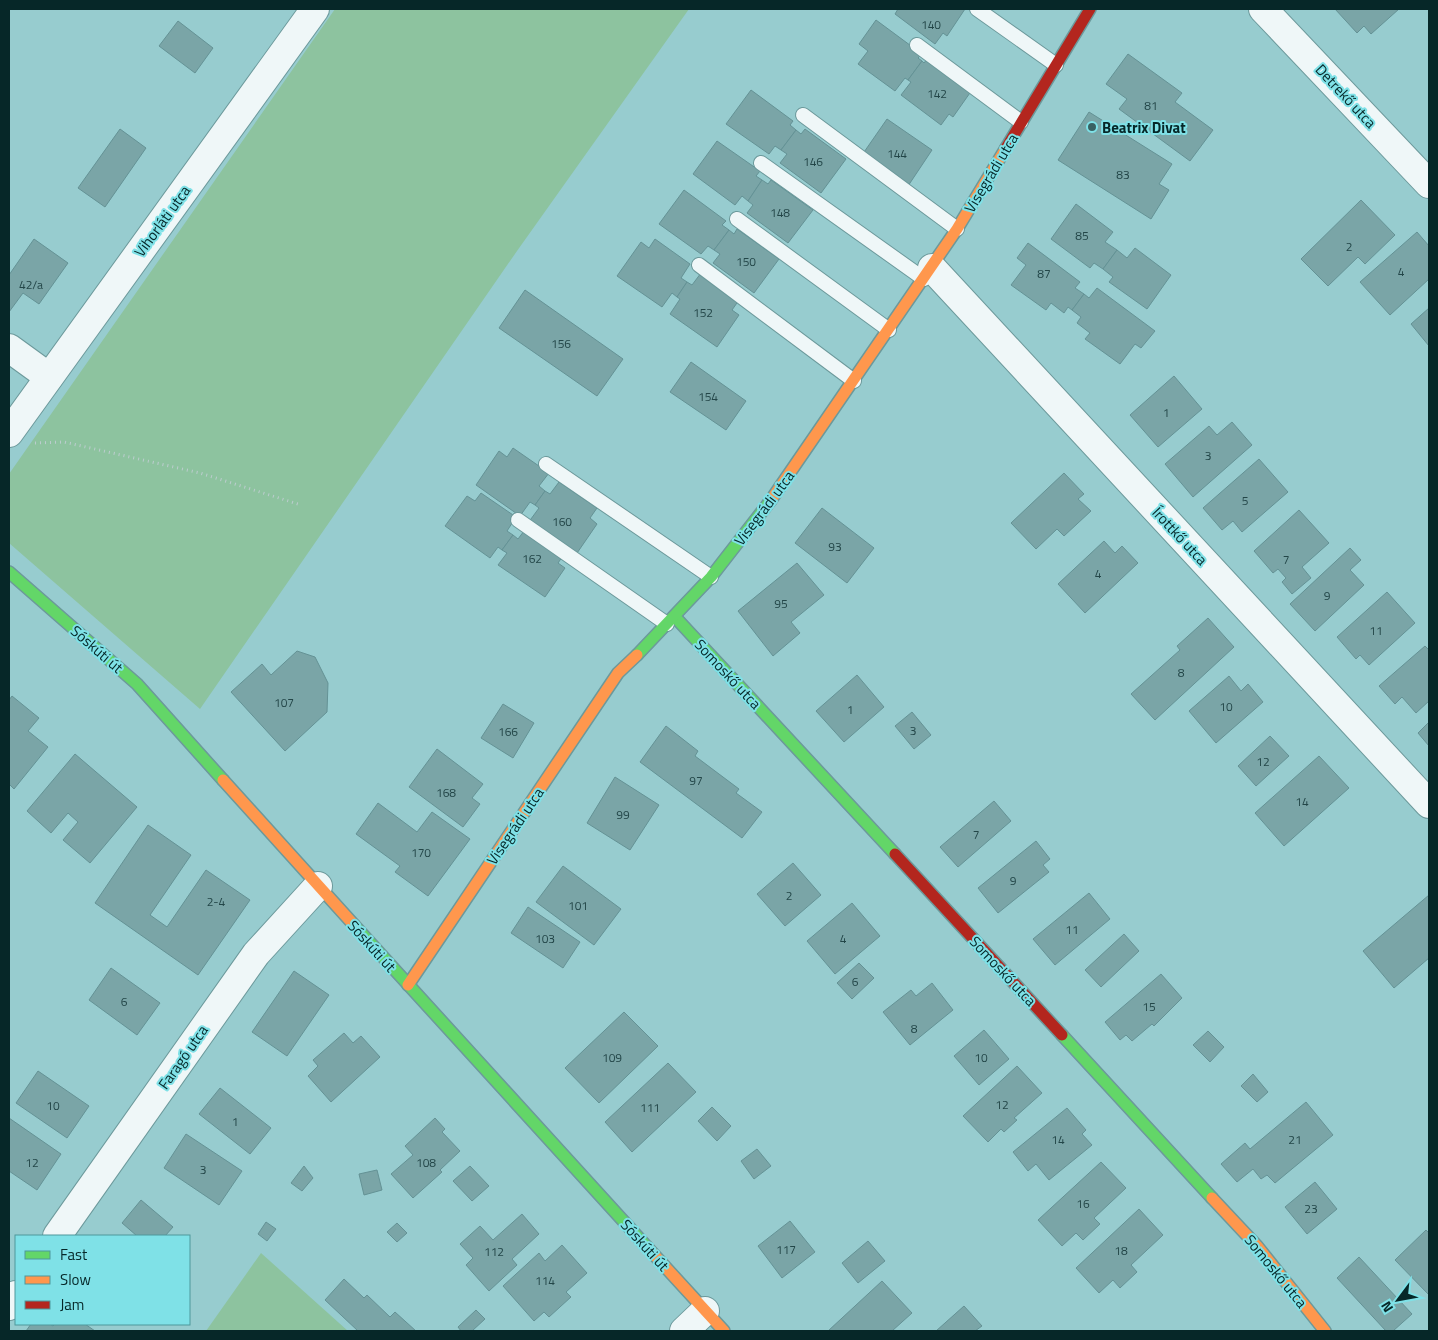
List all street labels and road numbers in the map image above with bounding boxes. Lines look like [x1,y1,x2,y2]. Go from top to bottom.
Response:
street label: Detrekő utca [1310,59,1382,134]
street label: Visegrádi utca [958,129,1024,217]
street label: Vihorláti utca [128,180,196,261]
street label: Visegrádi utca [728,465,800,550]
street label: Írottkő utca [1147,502,1213,571]
street label: Sóskúti út [66,620,129,679]
street label: Somoskő utca [689,634,767,715]
street label: Visegrádi utca [481,782,550,869]
street label: Sóskúti út [342,915,402,978]
street label: Somoskő utca [964,931,1042,1012]
street label: Faragó utca [152,1020,214,1094]
street label: Sóskúti út [615,1214,675,1277]
street label: Somoskő utca [1239,1229,1313,1313]

